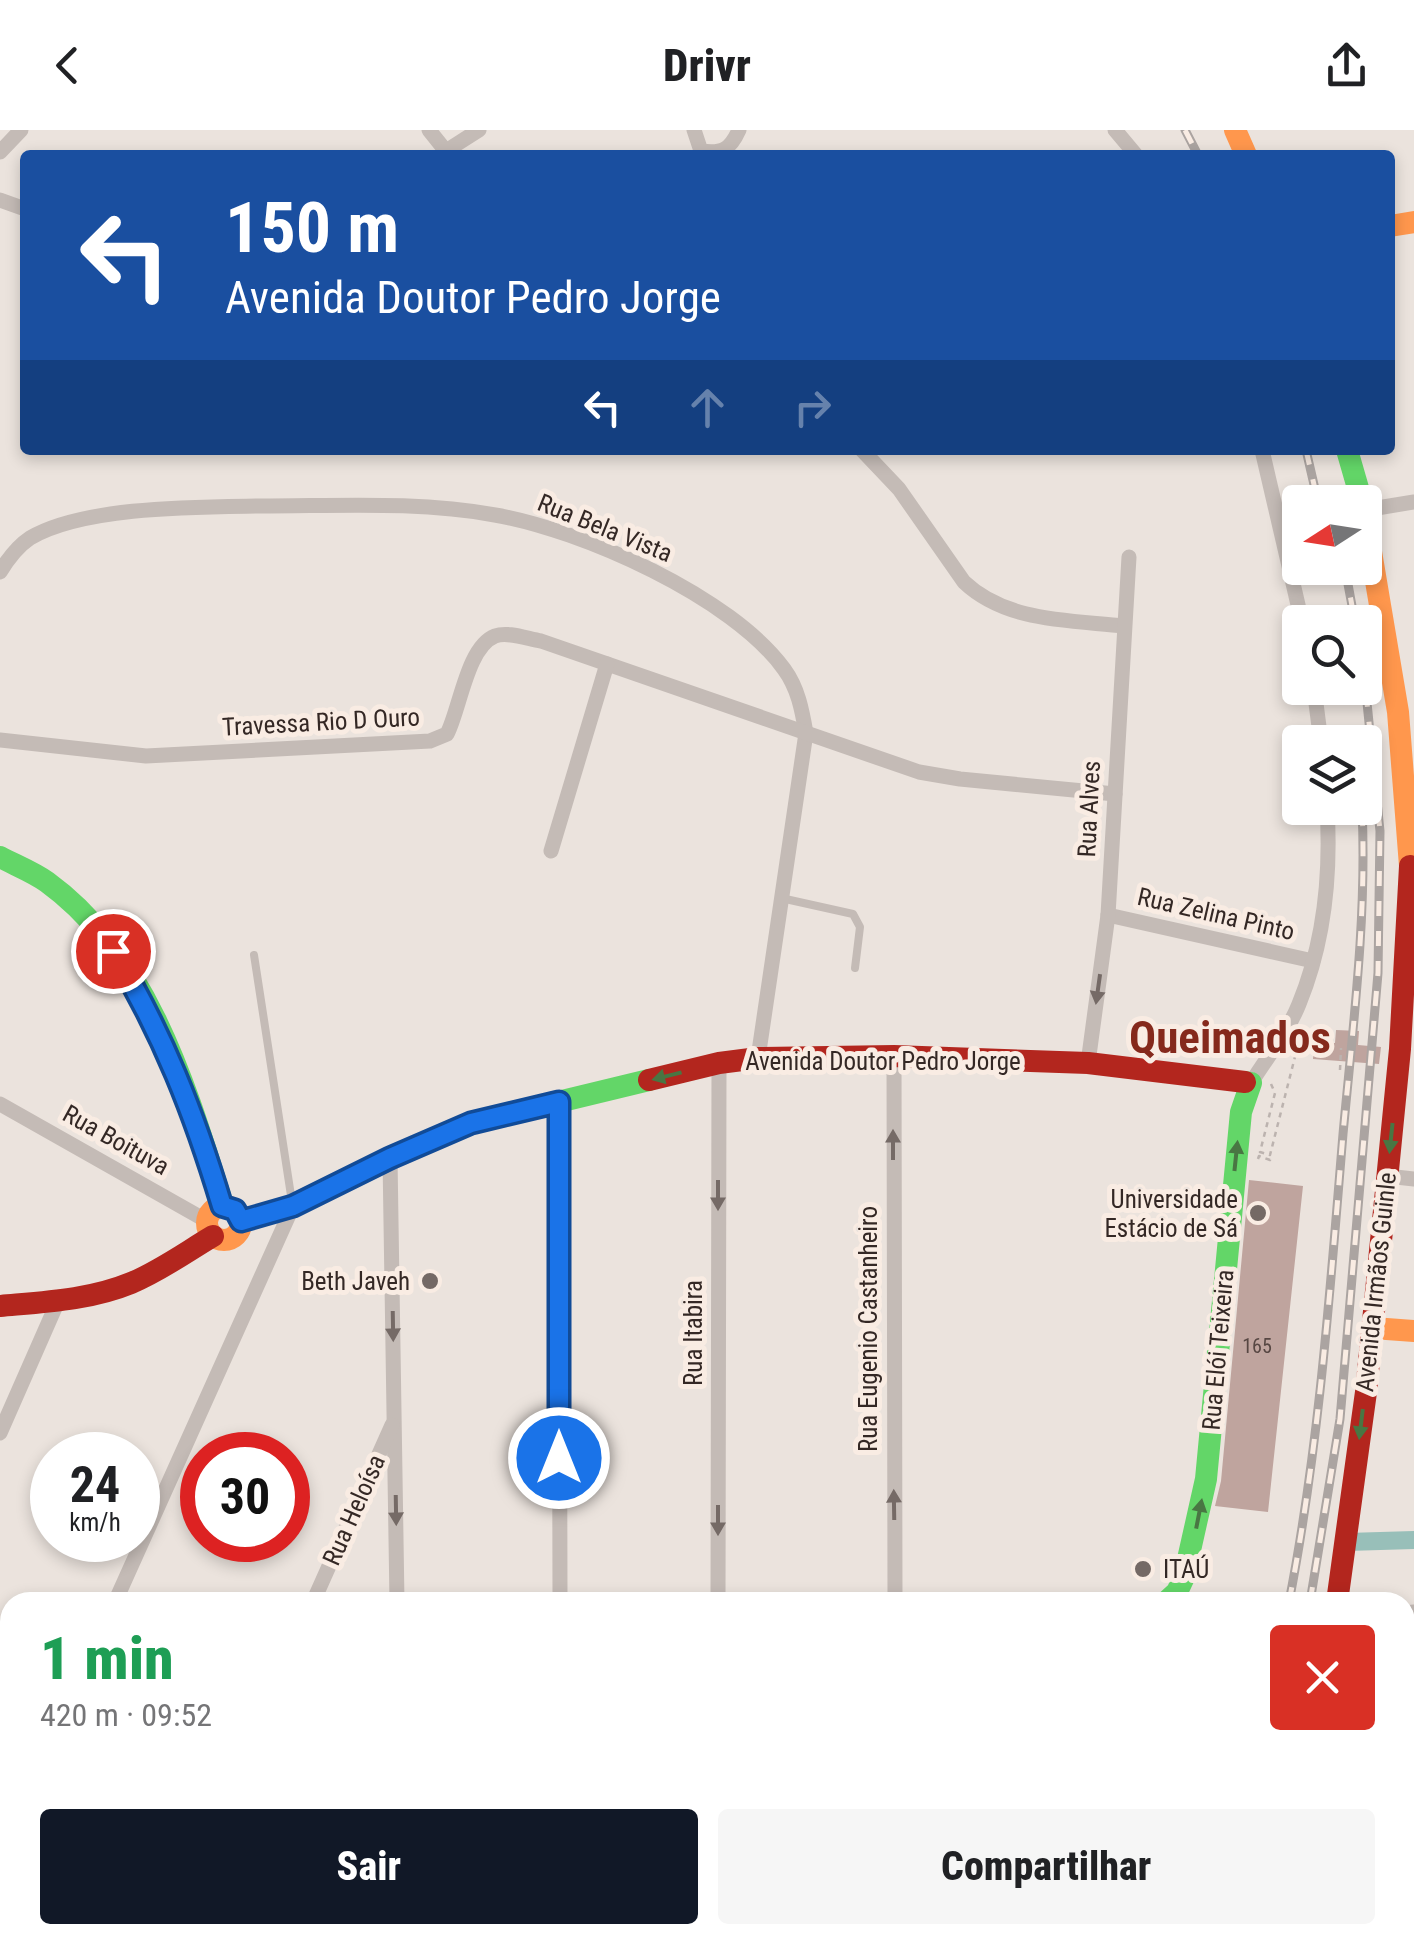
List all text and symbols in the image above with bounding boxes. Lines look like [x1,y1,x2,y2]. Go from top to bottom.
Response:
icon: back [40,38,95,93]
icon: share [1319,38,1374,93]
text: Drivr [663,39,751,92]
text: 150 m [225,187,399,269]
icon: left [60,190,190,320]
text: Avenida Doutor Pedro Jorge [225,271,721,324]
icon: left [575,380,630,435]
icon: ahead [680,380,735,435]
icon: right [785,380,840,435]
north arrow [1282,485,1382,585]
map controls [1282,485,1382,825]
street label: Rua Bela Vista [534,488,676,568]
button: search [1282,605,1382,705]
street label: Travessa Rio D Ouro [221,702,421,742]
button: layers [1282,725,1382,825]
street label: Rua Alves [1072,760,1106,858]
street label: Rua Zelina Pinto [1135,882,1297,946]
pin [71,909,156,994]
icon: arrive [86,924,141,979]
one-way arrow [1090,974,1106,1006]
district label: Queimados [1129,1011,1331,1064]
street label: Avenida Doutor Pedro Jorge [745,1047,1021,1076]
one-way arrow [651,1069,682,1084]
street label: Rua Boituva [58,1099,174,1181]
one-way arrow [1383,1123,1399,1154]
one-way arrow [885,1129,901,1161]
one-way arrow [1228,1139,1244,1171]
street label: Avenida Irmãos Guinle [1350,1171,1402,1393]
one-way arrow [710,1180,726,1212]
place label: Universidade Estácio de Sá [1104,1185,1238,1243]
marker: Universidade Estácio de Sá [1247,1202,1269,1224]
street label: Rua Eugenio Castanheiro [854,1206,883,1452]
place label: Beth Javeh [301,1267,410,1296]
street label: Rua Elói Teixeira [1197,1268,1239,1432]
marker: Beth Javeh [419,1270,441,1292]
street label: Rua Itabira [679,1280,708,1386]
one-way arrow [386,1310,402,1342]
house number: 165 [1242,1334,1272,1358]
position arrow [507,1406,611,1510]
one-way arrow [1353,1409,1369,1441]
speed limit sign: 30 [180,1432,310,1562]
street label: Rua Heloísa [317,1450,391,1570]
text: 24 [70,1456,120,1514]
one-way arrow [886,1489,902,1521]
one-way arrow [388,1494,404,1526]
one-way arrow [1192,1498,1208,1529]
one-way arrow [710,1505,726,1537]
text: km/h [69,1508,121,1537]
place label: ITAÚ [1163,1554,1209,1584]
marker: ITAÚ [1132,1558,1154,1580]
text: 1 min [40,1623,174,1694]
button: close [1270,1625,1375,1730]
text: 420 m · 09:52 [40,1696,212,1734]
button: Sair [40,1809,698,1924]
button: Compartilhar [718,1809,1375,1924]

